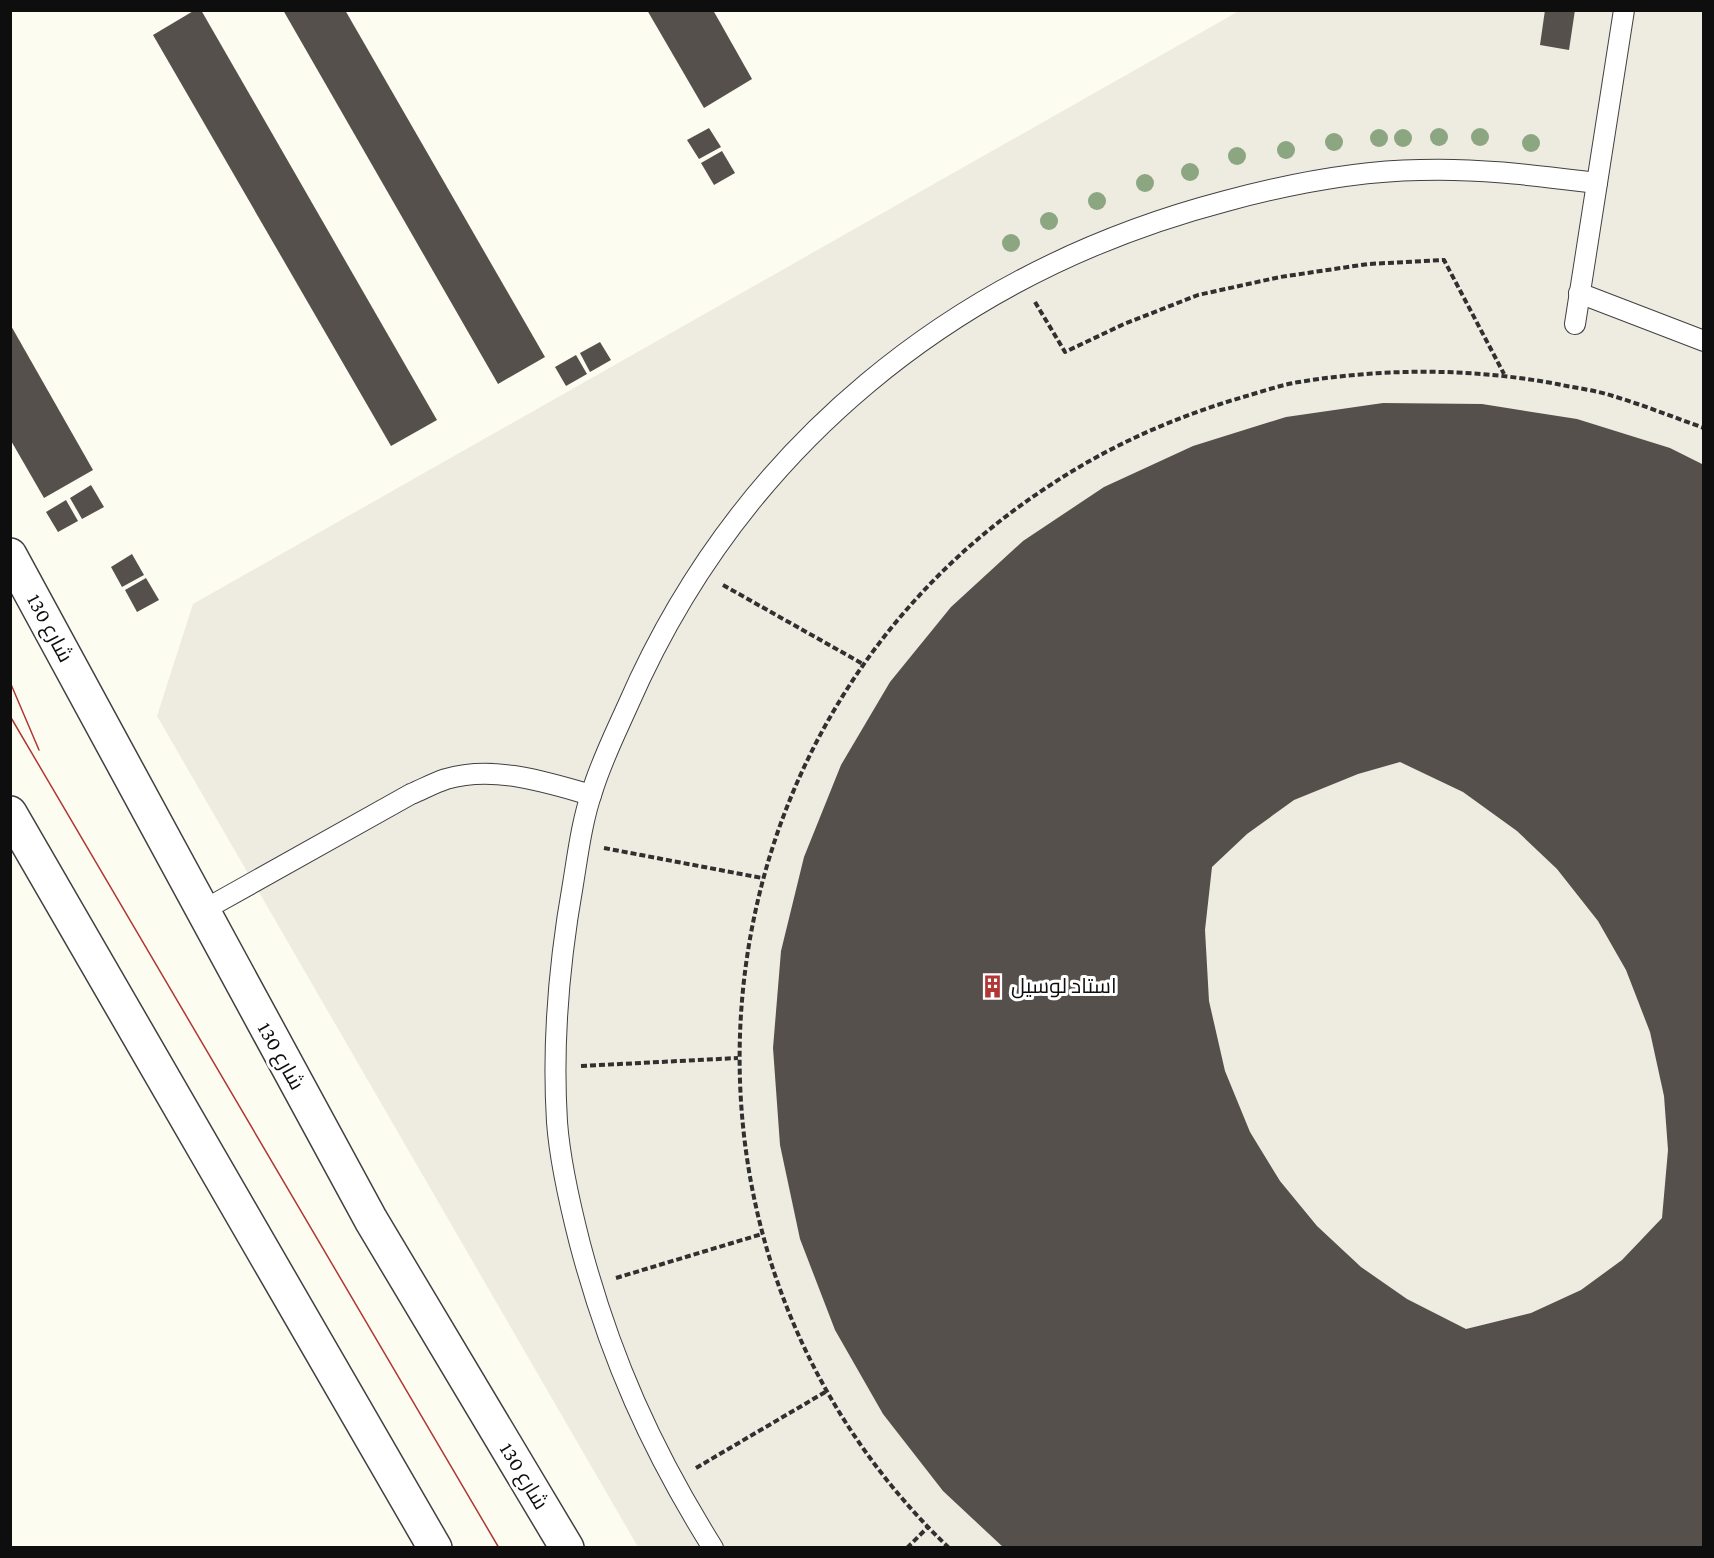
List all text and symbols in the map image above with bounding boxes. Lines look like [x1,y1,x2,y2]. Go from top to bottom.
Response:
street label: شارع 130 [20,590,78,667]
building icon: استاد لوسيل [980,973,1006,999]
place label: استاد لوسيل [1011,974,1117,999]
street label: شارع 130 [251,1018,309,1095]
street label: شارع 130 [493,1438,553,1515]

